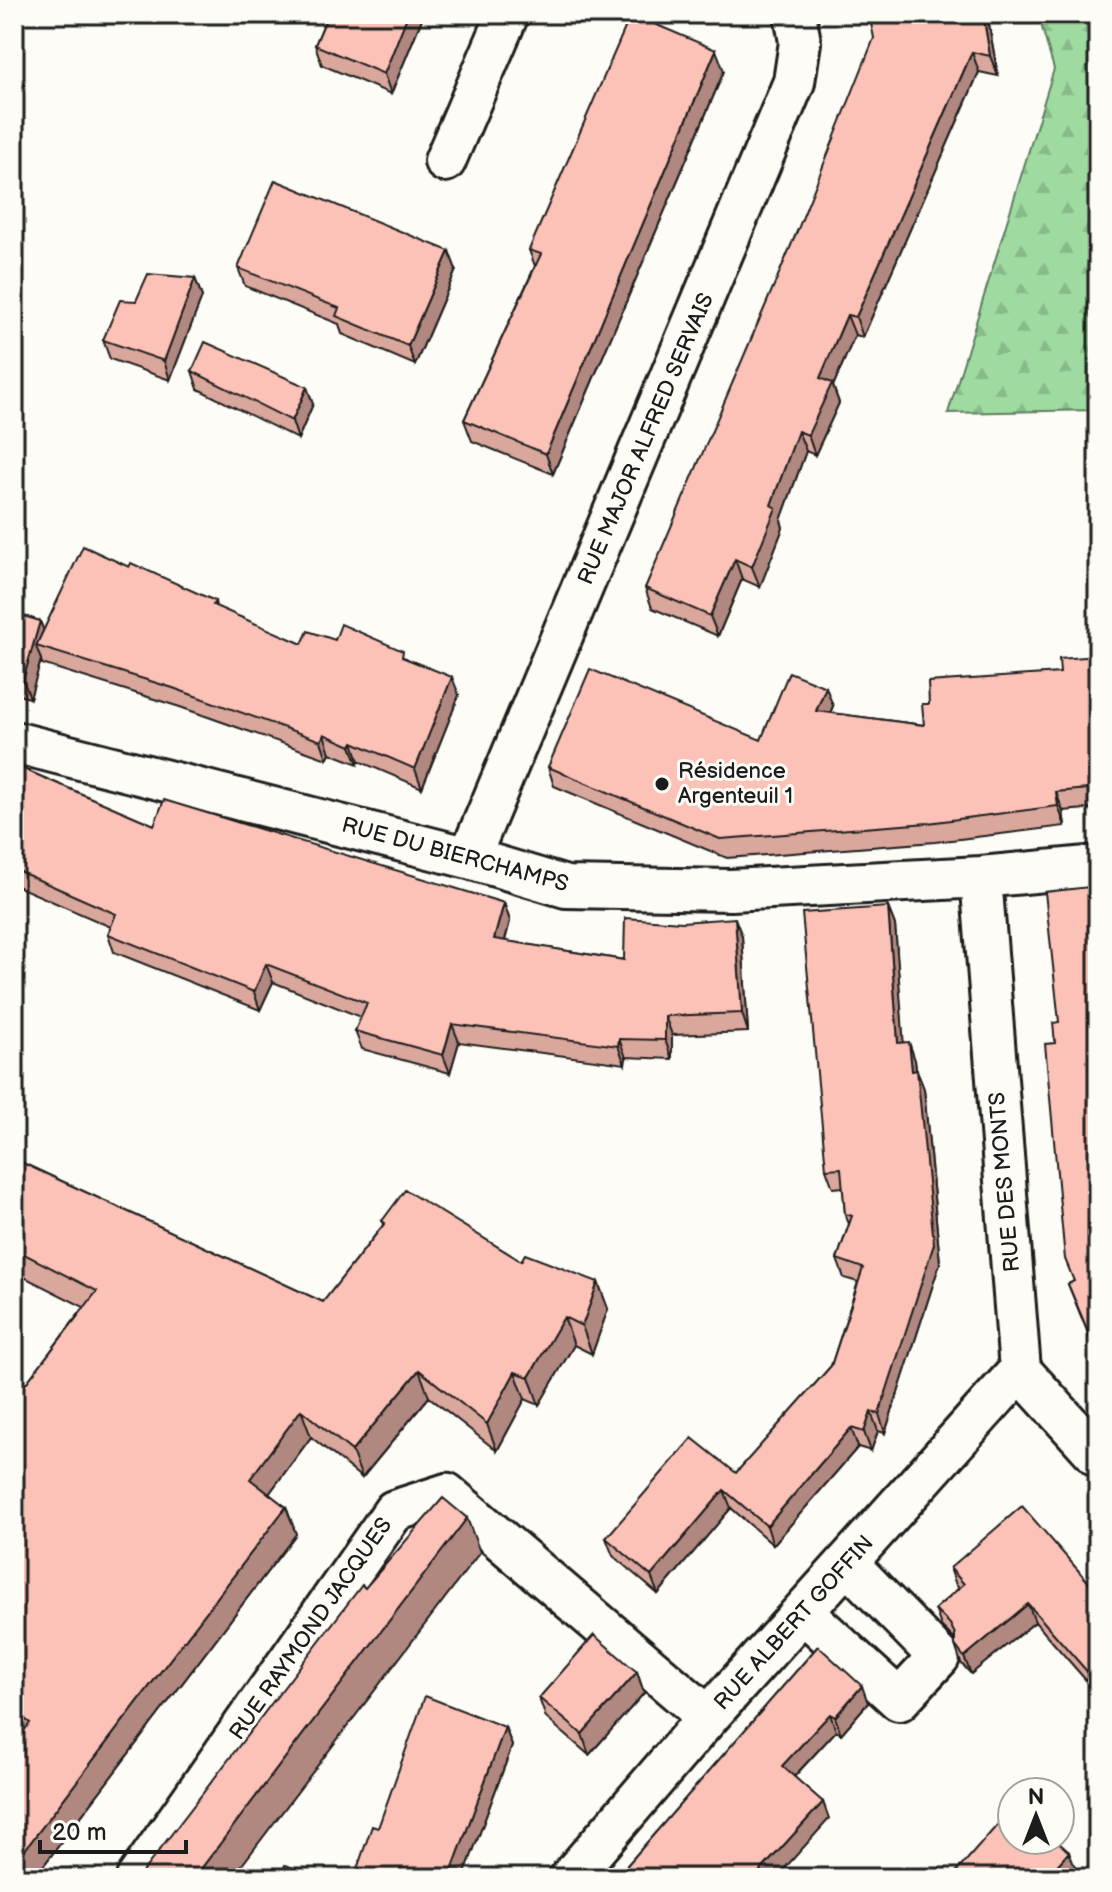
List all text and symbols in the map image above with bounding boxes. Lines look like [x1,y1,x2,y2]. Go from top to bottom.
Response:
street label: RUE MAJOR ALFRED SERVAIS [572,289,720,589]
place label: Résidence Argenteuil 1 [678,758,793,810]
marker: Résidence Argenteuil 1 [653,775,671,793]
street label: RUE DU BIERCHAMPS [339,812,571,898]
street label: RUE DES MONTS [984,1091,1026,1273]
street label: RUE RAYMOND JACQUES [224,1513,398,1745]
street label: RUE ALBERT GOFFIN [709,1530,879,1716]
north arrow [996,1776,1076,1856]
text: N [1028,1784,1044,1811]
scale bar [40,1804,186,1854]
text: 20 m [52,1818,107,1847]

